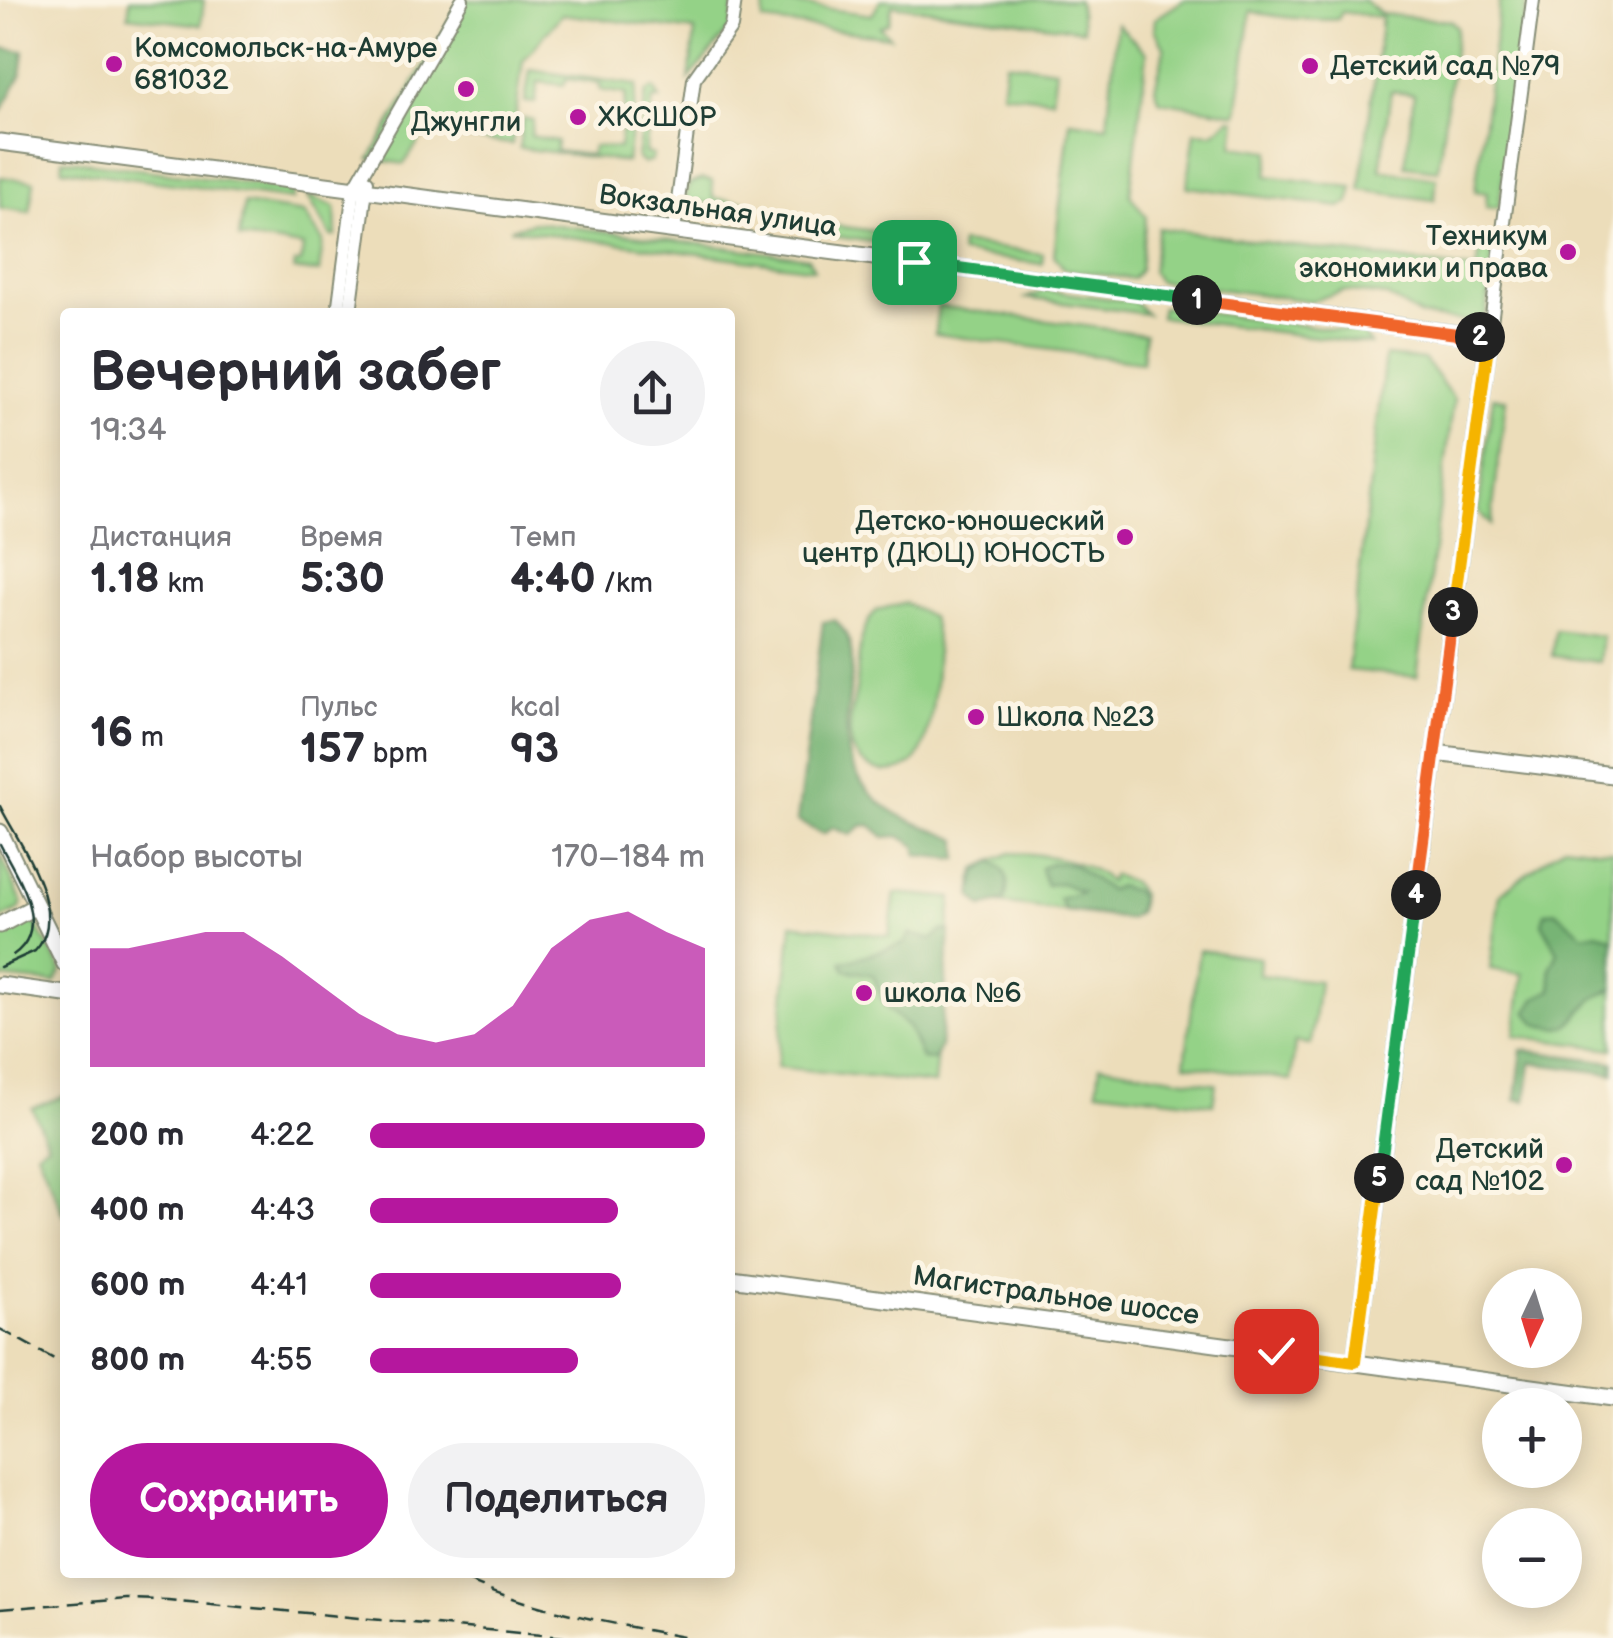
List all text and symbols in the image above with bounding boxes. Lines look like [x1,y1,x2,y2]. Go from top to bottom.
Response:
place label: Комсомольск-на-Амуре 681032 [134,32,437,97]
place label: Детский сад №79 [1330,50,1561,83]
marker: Комсомольск-на-Амуре 681032 [103,53,125,75]
marker: Детский сад №79 [1299,55,1321,77]
marker: Джунгли [455,78,477,100]
place label: ХКСШОР [598,101,717,134]
place label: Джунгли [411,106,521,139]
marker: ХКСШОР [567,106,589,128]
street label: Вокзальная улица [597,178,840,244]
pin [872,220,957,305]
place label: Техникум экономики и права [1299,220,1548,285]
icon: arrive [887,235,942,290]
marker: Техникум экономики и права [1557,241,1579,263]
pin: 1 [1172,275,1222,325]
text: 1 [1191,283,1203,316]
pin: 2 [1455,312,1505,362]
text: 2 [1472,320,1488,353]
text: Вечерний забег [90,340,501,407]
button: share [600,341,705,446]
text: 19:34 [90,411,167,450]
place label: Детско-юношеский центр (ДЮЦ) ЮНОСТЬ [802,505,1105,570]
text: Дистанция [90,521,232,554]
text: Время [300,521,383,554]
text: Темп [510,521,577,554]
marker: Детско-юношеский центр (ДЮЦ) ЮНОСТЬ [1114,526,1136,548]
text: 1.18 [90,554,160,605]
text: 5:30 [300,554,385,605]
text: 4:40 [510,554,596,605]
text: km [160,567,204,600]
text: /km [596,567,653,600]
pin: 3 [1428,587,1478,637]
text: 3 [1445,595,1461,628]
text: Пульс [300,691,377,724]
text: kcal [510,691,560,724]
place label: Школа №23 [996,701,1155,734]
marker: Школа №23 [965,706,987,728]
text: 16 [90,708,133,759]
text: m [133,721,164,754]
text: 157 [300,724,365,775]
text: 93 [510,724,559,775]
text: bpm [365,737,428,770]
text: Набор высоты [90,838,303,877]
text: 170–184 m [551,838,705,877]
pin: 4 [1391,870,1441,920]
text: 4 [1408,878,1424,911]
place label: школа №6 [884,977,1022,1010]
marker: школа №6 [853,982,875,1004]
text: 200 m [90,1116,184,1155]
text: 4:22 [250,1116,314,1155]
place label: Детский сад №102 [1415,1133,1544,1198]
pin: 5 [1354,1153,1404,1203]
marker: Детский сад №102 [1553,1154,1575,1176]
text: 5 [1371,1161,1387,1194]
text: 400 m [90,1191,185,1230]
text: 4:43 [250,1191,315,1230]
street label: Магистральное шоссе [911,1260,1201,1332]
text: 600 m [90,1266,185,1305]
text: 4:41 [250,1266,308,1305]
north arrow [1482,1268,1582,1368]
map controls [1482,1268,1582,1608]
pin [1234,1309,1319,1394]
icon: check [1249,1324,1304,1379]
text: 800 m [90,1341,185,1380]
text: 4:55 [250,1341,313,1380]
button: + [1482,1388,1582,1488]
button: Сохранить [90,1443,388,1558]
button: Поделиться [408,1443,705,1558]
button: − [1482,1508,1582,1608]

